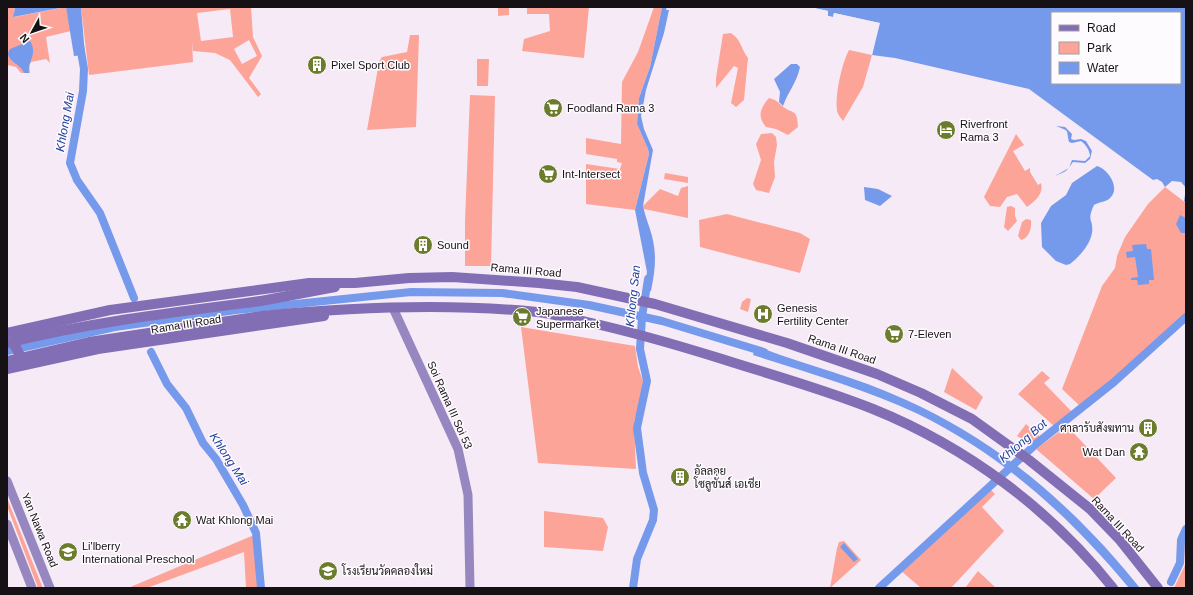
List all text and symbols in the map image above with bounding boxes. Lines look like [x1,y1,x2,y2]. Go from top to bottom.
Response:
north arrow [12,12,52,52]
legend [1051,12,1181,84]
text: Road [1087,21,1116,35]
text: N [17,31,31,45]
text: Park [1087,41,1113,55]
building icon: Pixel Sport Club [306,54,328,76]
place label: Pixel Sport Club [331,59,410,71]
text: Water [1087,61,1119,75]
water label: Khlong Mai [53,91,77,153]
supermarket icon: Foodland Rama 3 [542,97,564,119]
place label: Foodland Rama 3 [567,102,654,114]
place label: Riverfront Rama 3 [960,118,1008,143]
hotel icon: Riverfront Rama 3 [935,119,957,141]
supermarket icon: Int-Intersect [537,163,559,185]
place label: Int-Intersect [562,168,620,180]
building icon: Sound [412,234,434,256]
place label: Sound [437,239,469,251]
street label: Rama III Road [490,261,562,279]
water label: Khlong San [623,264,643,328]
place label: Genesis Fertility Center [777,302,849,327]
hospital icon: Genesis Fertility Center [752,303,774,325]
place label: Japanese Supermarket [536,305,599,330]
supermarket icon: Japanese Supermarket [511,306,533,328]
street label: Rama III Road [150,313,222,335]
supermarket icon: 7-Eleven [883,323,905,345]
place label: 7-Eleven [908,328,951,340]
street label: Rama III Road [807,332,877,366]
street label: Soi Rama III Soi 53 [425,359,475,451]
water label: Khlong Bot [996,416,1050,466]
building icon: ศาลารับสังฆทาน [1137,417,1159,439]
place label: ศาลารับสังฆทาน [1060,421,1134,434]
water label: Khlong Mai [207,430,251,488]
temple icon: Wat Dan [1128,441,1150,463]
place label: Wat Dan [1083,446,1125,458]
place label: อัลลอย โซลูชั่นส์ เอเชีย [693,464,761,492]
building icon: อัลลอย โซลูชั่นส์ เอเชีย [669,466,691,488]
street label: Yan Nawa Road [20,491,60,569]
street label: Rama III Road [1089,494,1147,554]
temple icon: Wat Khlong Mai [171,509,193,531]
place label: Wat Khlong Mai [196,514,273,526]
place label: Li'lberry International Preschool [82,540,195,565]
school or university icon: Li'lberry International Preschool [57,541,79,563]
school or university icon: โรงเรียนวัดคลองใหม่ [317,560,339,582]
place label: โรงเรียนวัดคลองใหม่ [341,563,433,577]

